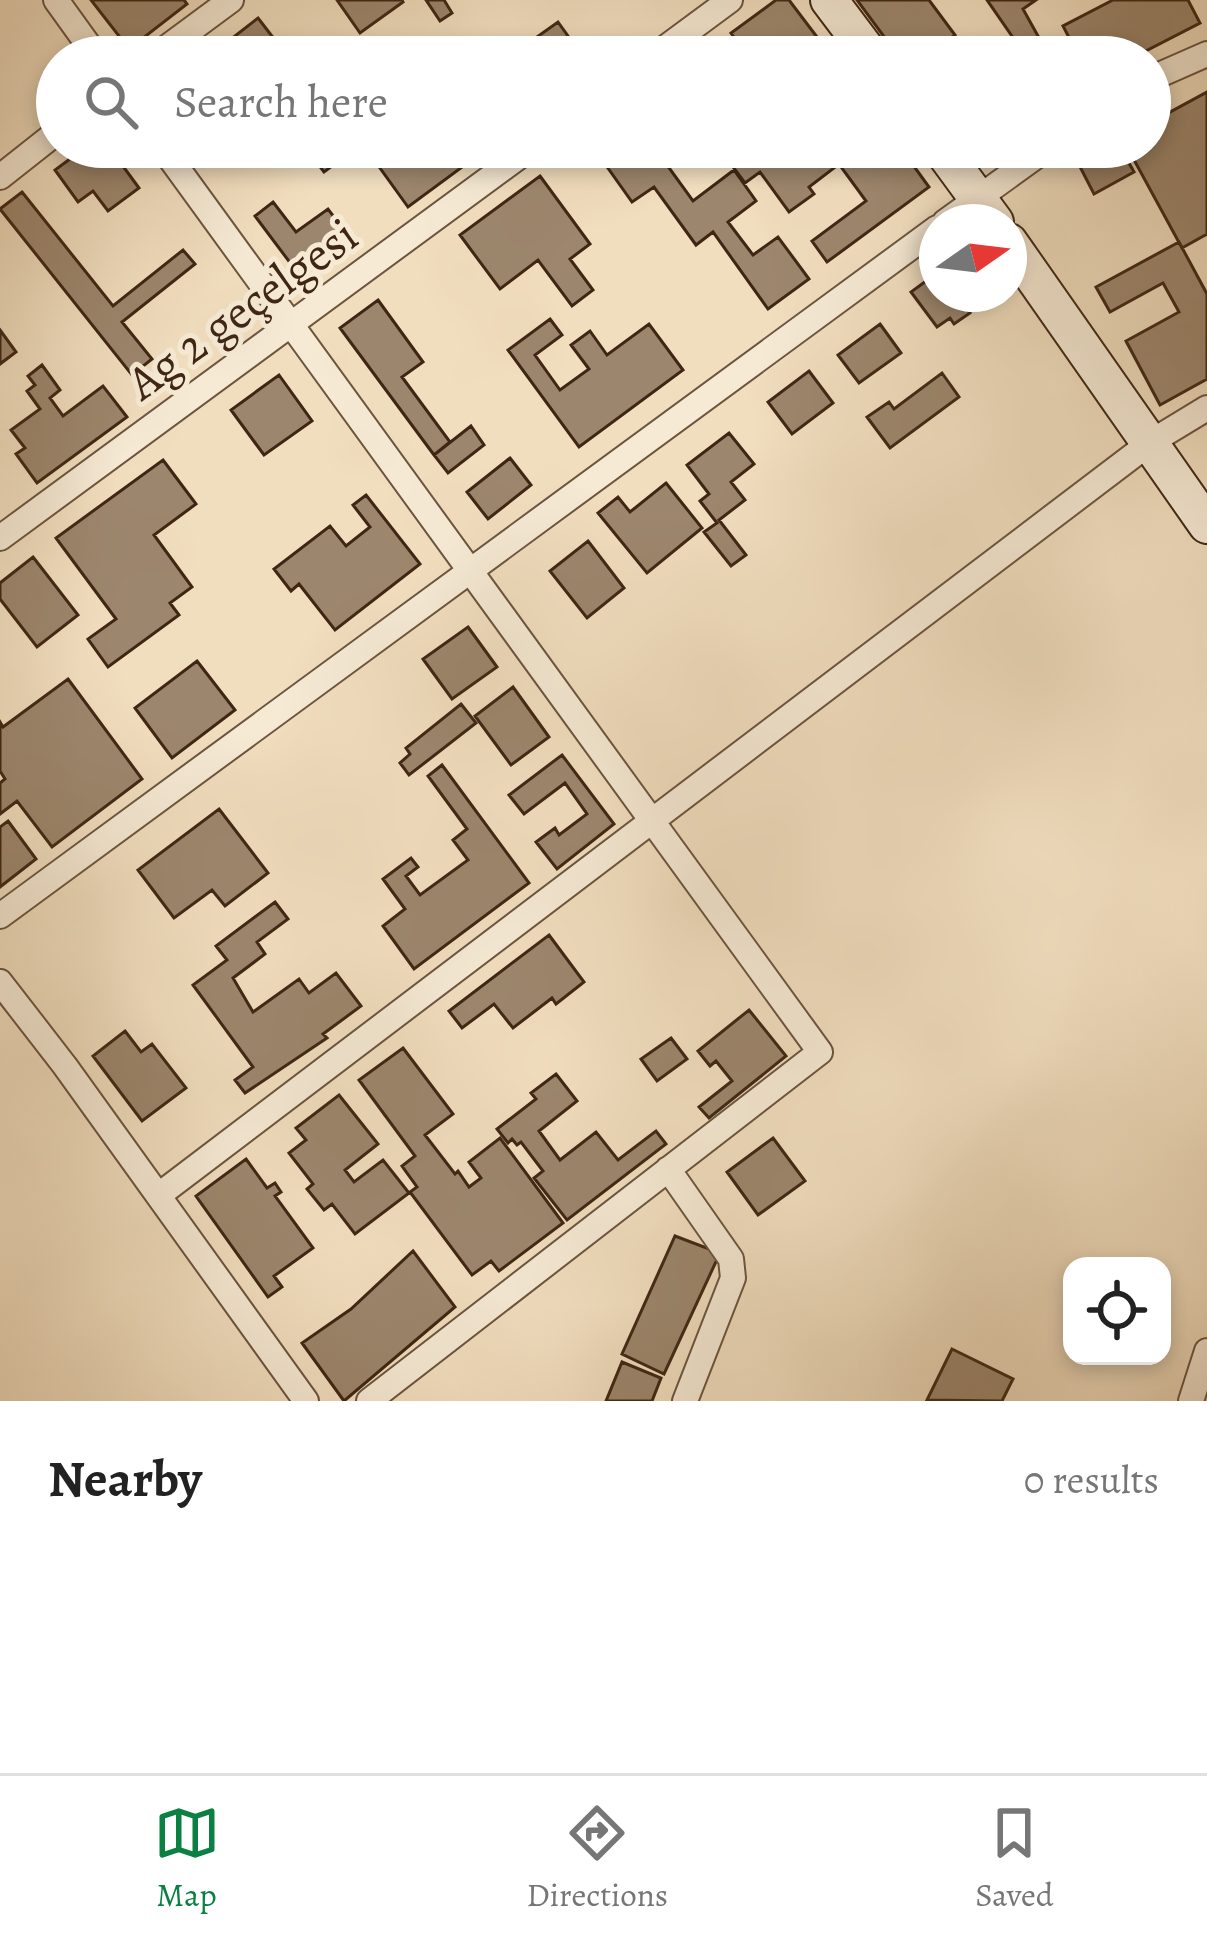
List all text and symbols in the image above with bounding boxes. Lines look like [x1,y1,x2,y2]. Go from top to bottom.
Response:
search box [36,36,1171,168]
icon: search [78,69,144,135]
text: Search here [174,71,388,133]
street label: Ag 2 geçelgesi [112,203,371,416]
north arrow [919,204,1027,312]
map controls [1063,1257,1171,1365]
button: locate [1063,1257,1171,1365]
text: Nearby [48,1444,202,1514]
text: 0 results [1024,1453,1159,1506]
tab: Map [154,1800,220,1917]
tab: Directions [527,1800,668,1917]
tab: Saved [975,1800,1053,1917]

